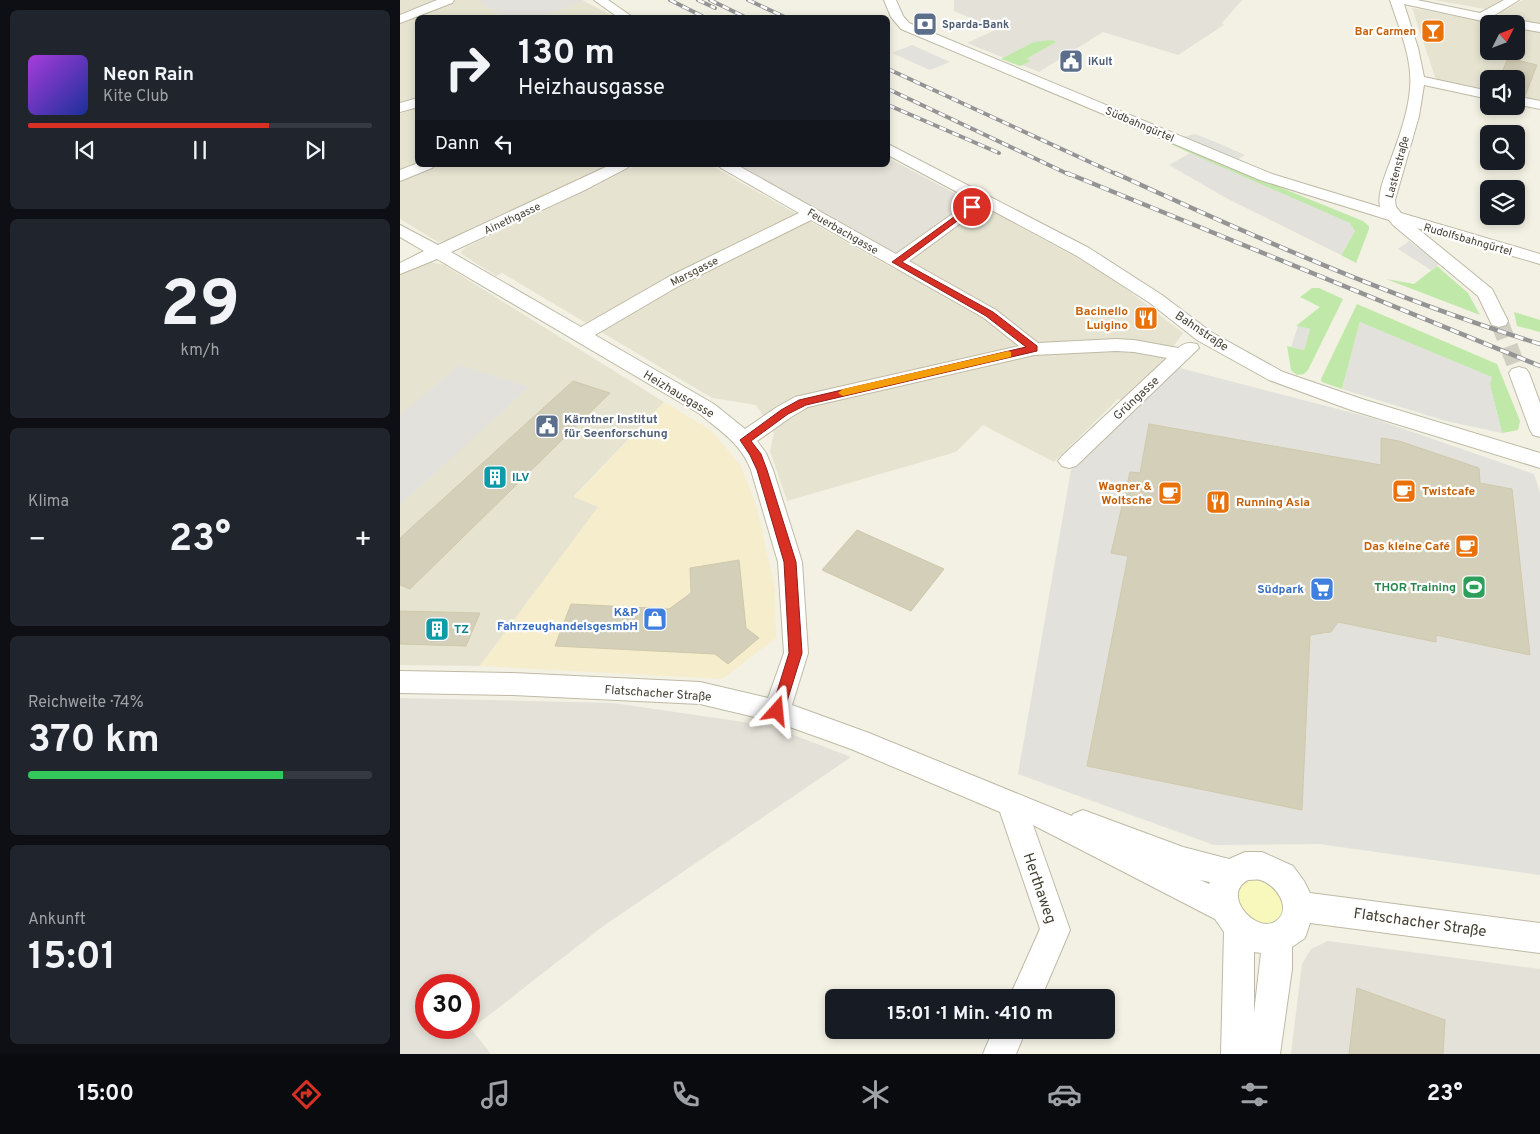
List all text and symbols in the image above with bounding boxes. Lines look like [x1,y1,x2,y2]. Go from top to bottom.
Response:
bank icon: Sparda-Bank [912,11,938,37]
north arrow [1480,15,1525,60]
map controls [1480,15,1525,225]
place label: Sparda-Bank [942,18,1009,32]
bar icon: Bar Carmen [1420,18,1446,44]
place label: Bar Carmen [1355,25,1416,39]
text: 130 m [518,32,615,76]
icon: right [435,35,500,100]
public building icon: iKult [1058,48,1084,74]
place label: iKult [1088,55,1113,69]
text: Neon Rain [103,63,194,87]
button: sound [1480,70,1525,115]
text: Heizhausgasse [518,75,665,102]
text: Kite Club [103,87,168,107]
street label: Südbahngürtel [1103,104,1176,146]
button: search [1480,125,1525,170]
icon: left [490,130,518,158]
text: Dann [435,132,480,156]
street label: Lastenstraße [1383,135,1413,200]
icon: previous [71,136,99,164]
icon: pause [186,136,214,164]
icon: next [301,136,329,164]
button: layers [1480,180,1525,225]
pin [951,186,993,228]
icon: arrive [958,193,986,221]
street label: Ainethgasse [482,200,543,238]
street label: Feuerbachgasse [804,206,881,258]
street label: Rudolfsbahngürtel [1422,221,1514,259]
street label: Marsgasse [668,254,721,290]
text: 29 [160,267,240,349]
place label: Bacinello Luigino [1075,304,1128,334]
restaurant icon: Bacinello Luigino [1133,305,1159,331]
street label: Bahnstraße [1172,308,1231,356]
text: km/h [181,341,219,361]
street label: Heizhausgasse [640,367,717,422]
street label: Grüngasse [1110,373,1163,424]
place label: Kärntner Institut für Seenforschung [564,412,668,442]
public building icon: Kärntner Institut für Seenforschung [534,413,560,439]
building icon: ILV [482,464,508,490]
place label: ILV [512,470,529,486]
cafe icon: Twistcafe [1391,478,1417,504]
place label: Wagner & Woltsche [1098,479,1152,509]
cafe icon: Wagner & Woltsche [1157,480,1183,506]
place label: Twistcafe [1422,484,1476,500]
restaurant icon: Running Asia [1205,489,1231,515]
text: Klima [28,492,69,512]
place label: Running Asia [1236,495,1310,511]
text: 23° [169,516,231,565]
text: − [28,523,46,559]
text: + [354,523,372,559]
cafe icon: Das kleine Café [1454,533,1480,559]
place label: Das kleine Café [1364,539,1450,555]
sports icon: THOR Training [1461,574,1487,600]
supermarket icon: Südpark [1309,576,1335,602]
place label: THOR Training [1374,580,1456,596]
place label: Südpark [1257,582,1304,598]
place label: K&P FahrzeughandelsgesmbH [497,605,638,635]
shop icon: K&P FahrzeughandelsgesmbH [642,606,668,632]
building icon: TZ [424,616,450,642]
place label: TZ [454,622,469,638]
street label: Flatschacher Straße [604,682,712,706]
position arrow [750,684,802,736]
text: Reichweite · 74% [28,693,144,713]
text: 370 km [28,717,160,766]
street label: Herthaweg [1018,850,1060,926]
street label: Flatschacher Straße [1352,905,1487,942]
text: Ankunft [28,910,86,930]
text: 15:01 [28,934,116,983]
speed limit sign: 30 [415,974,480,1039]
text: 15:01 · 1 Min. · 410 m [887,1002,1053,1026]
icon: directions [289,1077,324,1112]
icon: music [478,1077,513,1112]
icon: phone [668,1077,703,1112]
icon: climate [858,1077,893,1112]
icon: car [1047,1077,1082,1112]
icon: filters [1237,1077,1272,1112]
text: 15:00 [77,1081,134,1108]
text: 23° [1427,1081,1463,1108]

